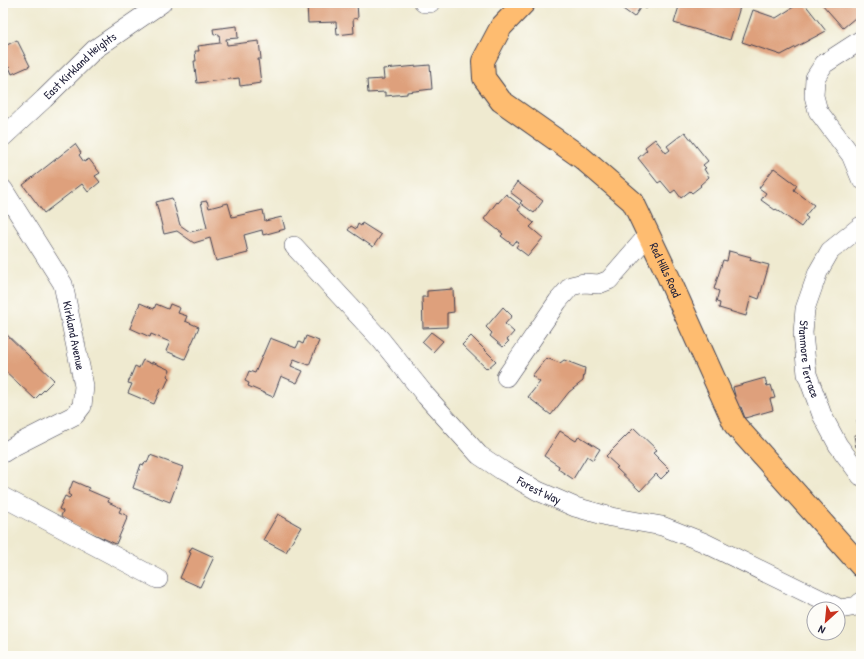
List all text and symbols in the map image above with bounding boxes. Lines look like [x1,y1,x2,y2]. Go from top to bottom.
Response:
street label: East Kirkland Heights [39,28,120,103]
street label: Red Hills Road [646,240,686,300]
street label: Kirkland Avenue [59,300,90,372]
street label: Stanmore Terrace [795,320,824,400]
street label: Forest Way [513,471,564,508]
north arrow [806,601,846,641]
text: N [816,622,827,637]

